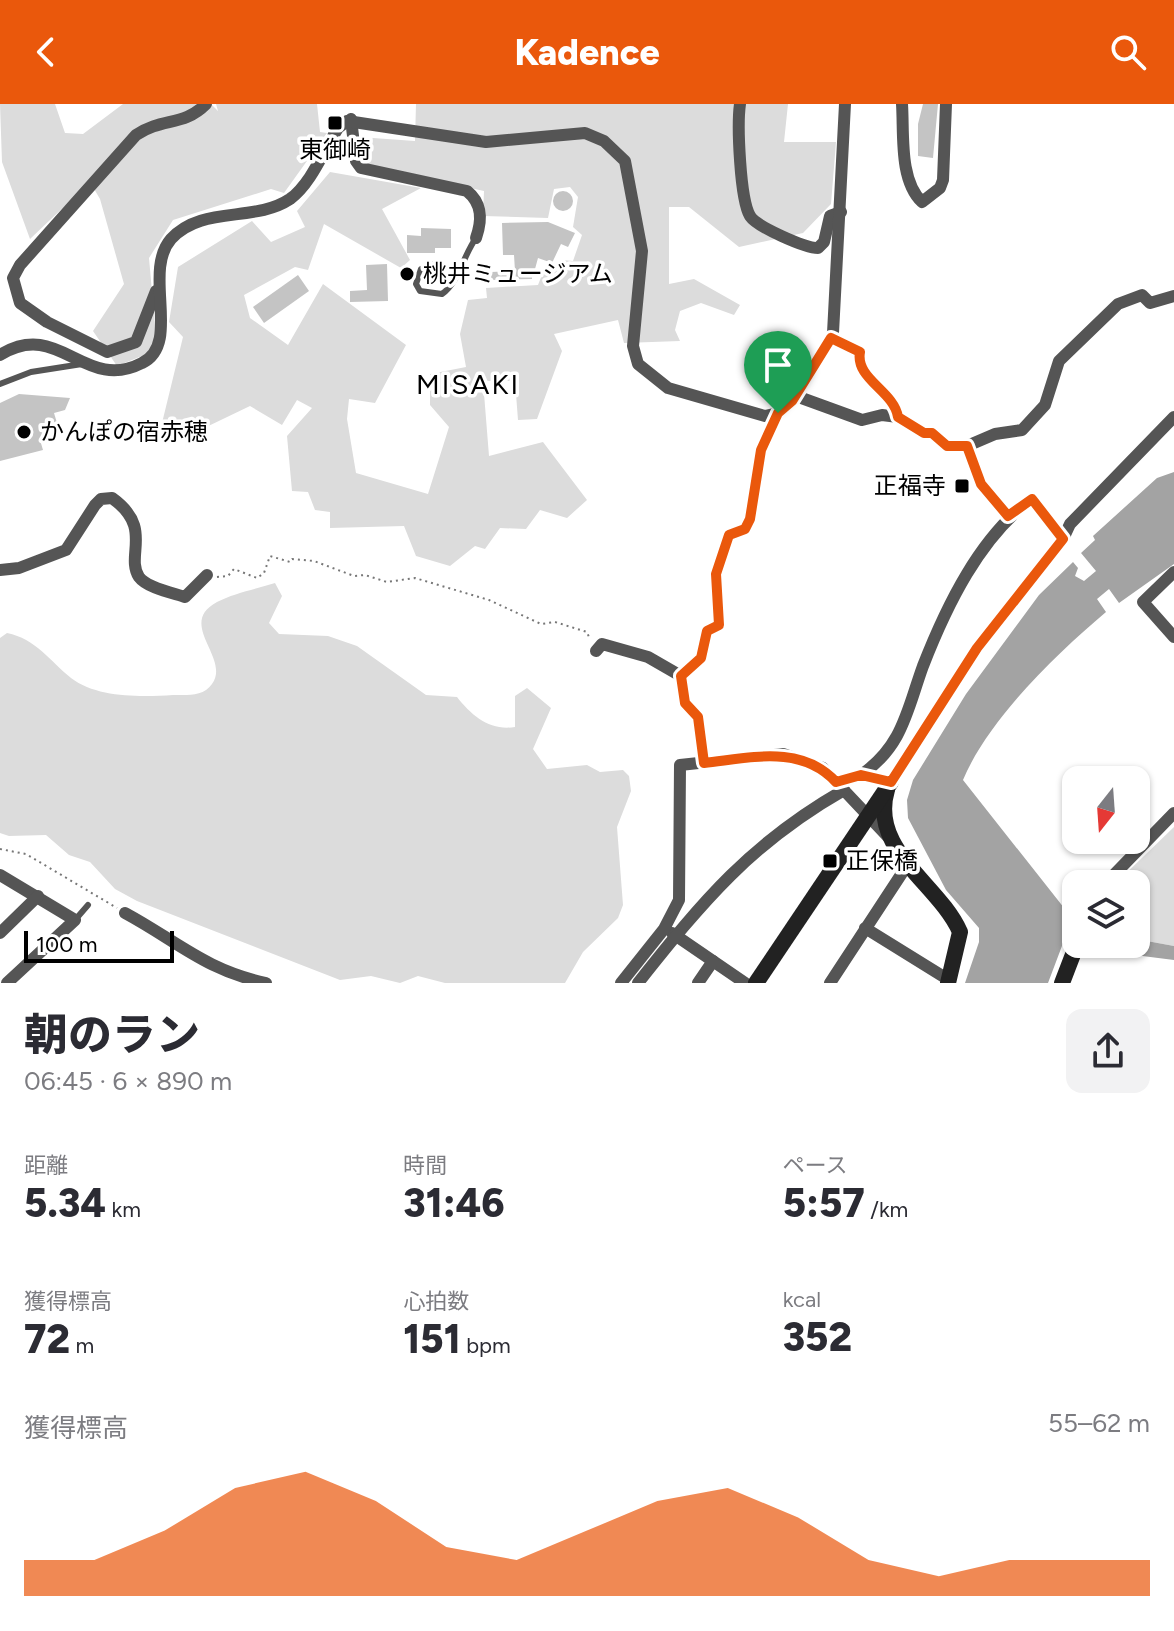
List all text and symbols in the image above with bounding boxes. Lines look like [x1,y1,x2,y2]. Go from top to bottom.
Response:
icon: back [24,30,68,74]
icon: search [1106,30,1150,74]
text: Kadence [514,31,660,74]
marker: 東御崎 [326,114,344,132]
place label: 東御崎 [299,135,371,164]
place label: 桃井ミュージアム [423,259,613,288]
marker: 桃井ミュージアム [398,265,416,283]
pin [744,331,812,413]
icon: arrive [756,343,800,387]
district label: MISAKI [416,367,520,401]
place label: かんぽの宿赤穂 [40,417,208,446]
marker: かんぽの宿赤穂 [15,423,33,441]
place label: 正福寺 [874,471,946,500]
marker: 正福寺 [953,477,971,495]
north arrow [1062,766,1150,854]
map controls [1062,766,1150,958]
place label: 正保橋 [846,846,918,875]
marker: 正保橋 [821,852,839,870]
button: layers [1062,870,1150,958]
scale bar [24,927,174,963]
text: 100 m [36,931,97,958]
text: 朝のラン [24,1008,200,1061]
button: share [1066,1009,1150,1093]
text: 06:45 · 6 × 890 m [24,1065,232,1097]
text: 距離 [24,1152,68,1179]
text: 時間 [403,1152,447,1179]
text: ペース [783,1152,848,1179]
text: 5.34 [24,1179,106,1227]
text: 31:46 [403,1179,505,1227]
text: 5:57 [783,1179,865,1227]
text: km [106,1196,141,1223]
text: /km [865,1196,908,1223]
text: kcal [783,1286,821,1313]
text: 獲得標高 [24,1288,112,1315]
text: 心拍数 [403,1288,469,1315]
text: 352 [783,1313,852,1361]
text: 72 [24,1315,70,1363]
text: 151 [403,1315,461,1363]
text: m [70,1332,94,1359]
text: bpm [461,1332,511,1359]
text: 55–62 m [1048,1407,1150,1439]
text: 獲得標高 [24,1412,128,1444]

